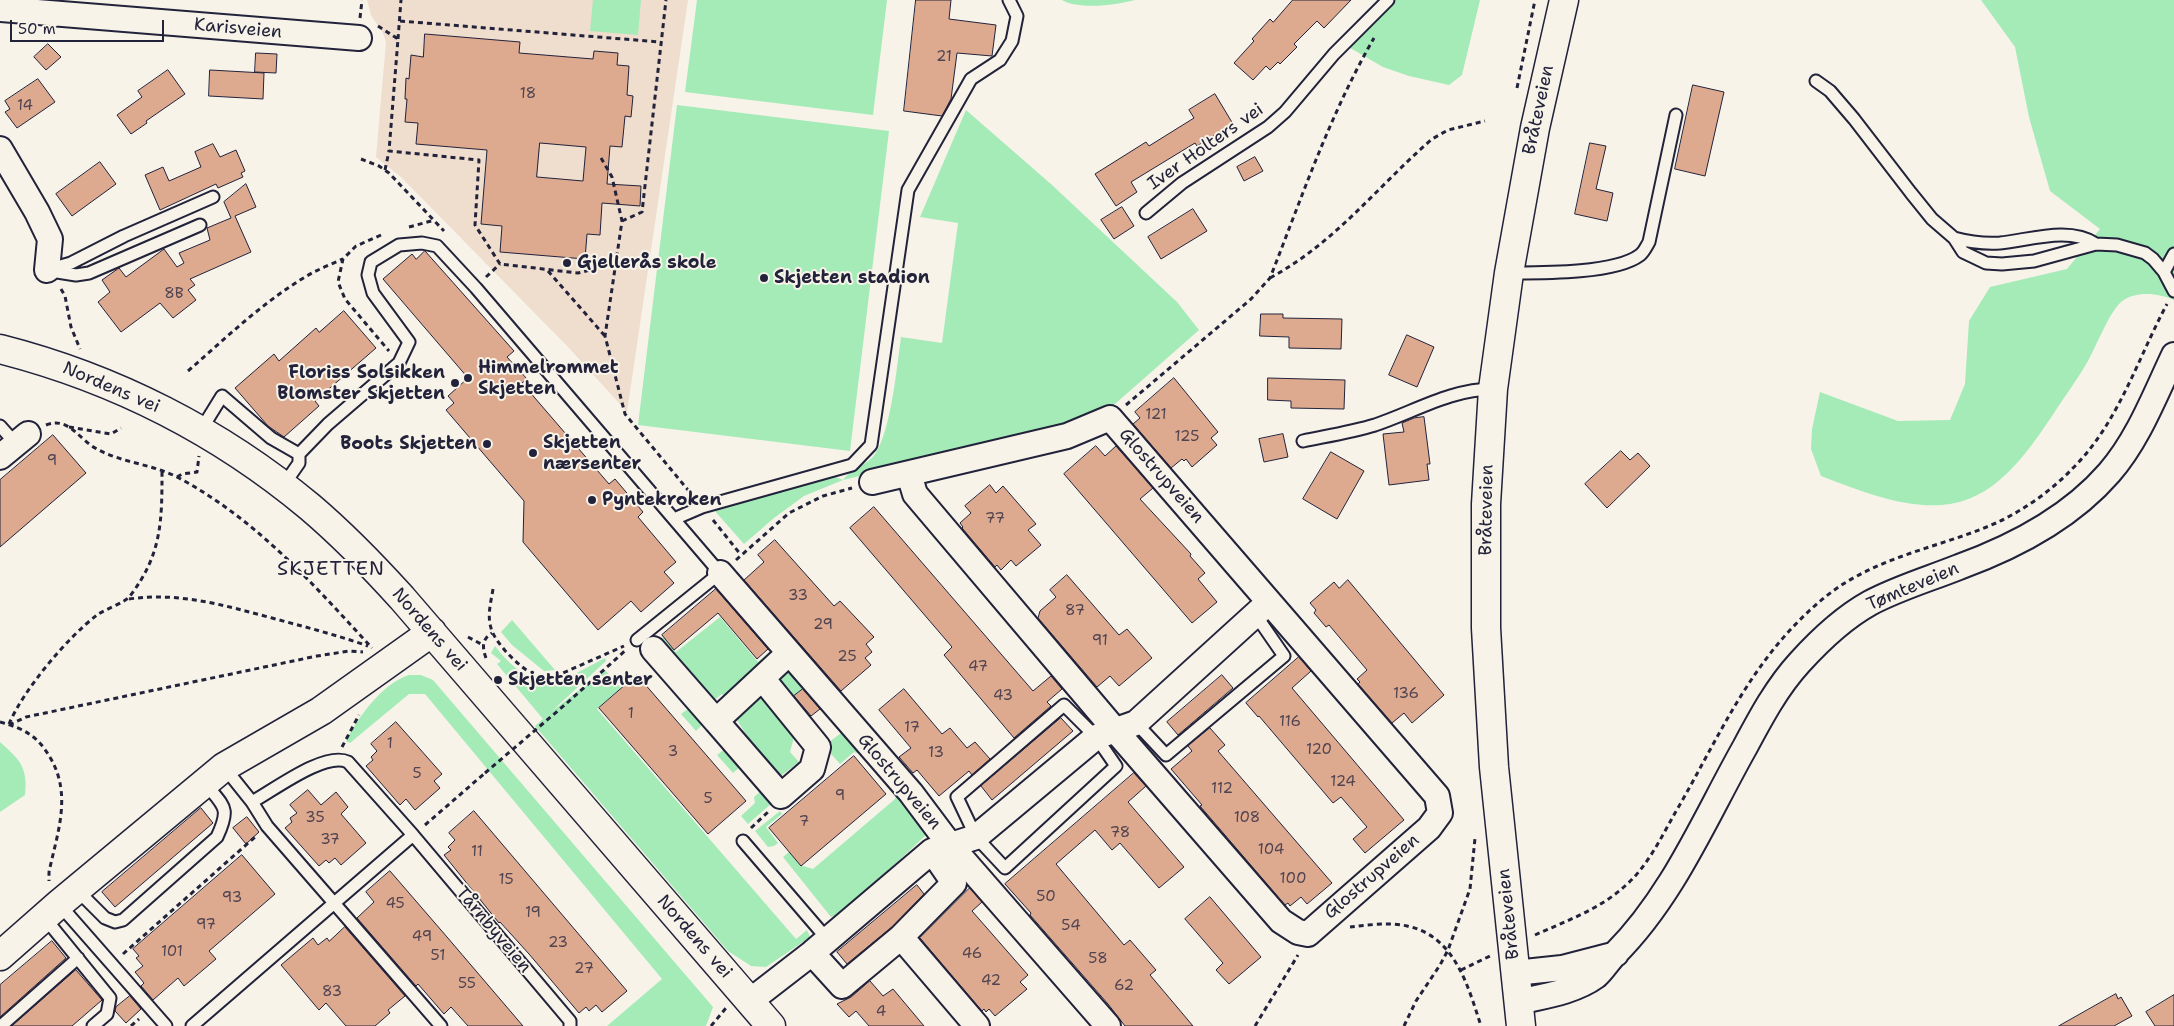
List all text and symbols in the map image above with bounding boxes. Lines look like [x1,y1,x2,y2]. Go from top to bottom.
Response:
scale bar [12,10,166,42]
street label: Karisveien [193,14,283,44]
text: 50 m [18,19,56,39]
house number: 21 [936,48,952,66]
street label: Bråteveien [1519,63,1559,157]
house number: 18 [520,85,536,103]
house number: 14 [17,97,33,115]
street label: Iver Holters vei [1144,99,1268,195]
place label: Gjellerås skole [577,252,716,274]
marker: Gjellerås skole [561,257,573,269]
place label: Skjetten stadion [774,267,930,289]
marker: Skjetten stadion [758,272,770,284]
house number: 8B [164,285,184,303]
place label: Himmelrommet Skjetten [478,357,619,399]
street label: Nordens vei [59,358,163,418]
place label: Floriss Solsikken Blomster Skjetten [277,362,445,404]
marker: Himmelrommet Skjetten [462,372,474,384]
marker: Floriss Solsikken Blomster Skjetten [449,377,461,389]
house number: 121 [1145,406,1167,424]
street label: Glostrupveien [1114,424,1208,528]
house number: 125 [1175,428,1199,446]
place label: Skjetten nærsenter [543,432,641,474]
place label: Boots Skjetten [340,433,477,455]
marker: Boots Skjetten [481,438,493,450]
marker: Skjetten nærsenter [527,447,539,459]
house number: 9 [47,452,57,470]
street label: Bråteveien [1475,464,1499,556]
place label: Pyntekroken [602,489,721,511]
marker: Pyntekroken [586,494,598,506]
house number: 77 [985,510,1005,528]
district label: SKJETTEN [276,558,386,582]
street label: Tømteveien [1864,558,1962,616]
street label: Nordens vei [387,584,471,676]
house number: 33 [788,587,808,605]
house number: 87 [1065,602,1085,620]
house number: 29 [813,616,833,634]
house number: 91 [1092,632,1108,650]
house number: 25 [837,648,857,666]
house number: 47 [968,658,988,676]
place label: Skjetten senter [508,669,653,691]
marker: Skjetten senter [492,674,504,686]
house number: 136 [1393,685,1419,703]
house number: 43 [993,687,1013,705]
house number: 1 [628,705,634,723]
house number: 116 [1279,713,1301,731]
house number: 17 [904,719,920,737]
street label: Glostrupveien [853,730,945,834]
house number: 1 [387,735,393,753]
house number: 120 [1306,741,1332,759]
house number: 3 [668,743,678,761]
house number: 13 [928,744,944,762]
house number: 5 [412,765,422,783]
house number: 124 [1330,773,1356,791]
house number: 112 [1211,780,1233,798]
house number: 9 [835,787,845,805]
house number: 5 [703,790,713,808]
house number: 35 [305,809,325,827]
house number: 108 [1234,809,1260,827]
house number: 7 [799,813,809,831]
house number: 78 [1110,824,1130,842]
street label: Glostrupveien [1320,830,1424,924]
house number: 37 [320,831,340,849]
house number: 104 [1258,841,1284,859]
house number: 11 [471,843,483,861]
street label: Bråteveien [1493,868,1525,960]
house number: 100 [1280,870,1306,888]
house number: 15 [498,871,514,889]
street label: Tårnbyveien [451,882,535,978]
house number: 50 [1036,888,1056,906]
house number: 93 [222,889,242,907]
street label: Nordens vei [652,891,736,983]
house number: 45 [385,895,405,913]
house number: 19 [525,904,541,922]
house number: 97 [196,916,216,934]
house number: 54 [1061,917,1081,935]
house number: 49 [412,928,432,946]
house number: 23 [548,934,568,952]
house number: 101 [161,943,183,961]
house number: 46 [962,945,982,963]
house number: 51 [431,947,445,965]
house number: 58 [1088,950,1108,968]
house number: 27 [574,960,594,978]
house number: 42 [981,972,1001,990]
house number: 55 [458,975,476,993]
house number: 62 [1114,977,1134,995]
house number: 83 [322,983,342,1001]
house number: 4 [876,1003,886,1021]

